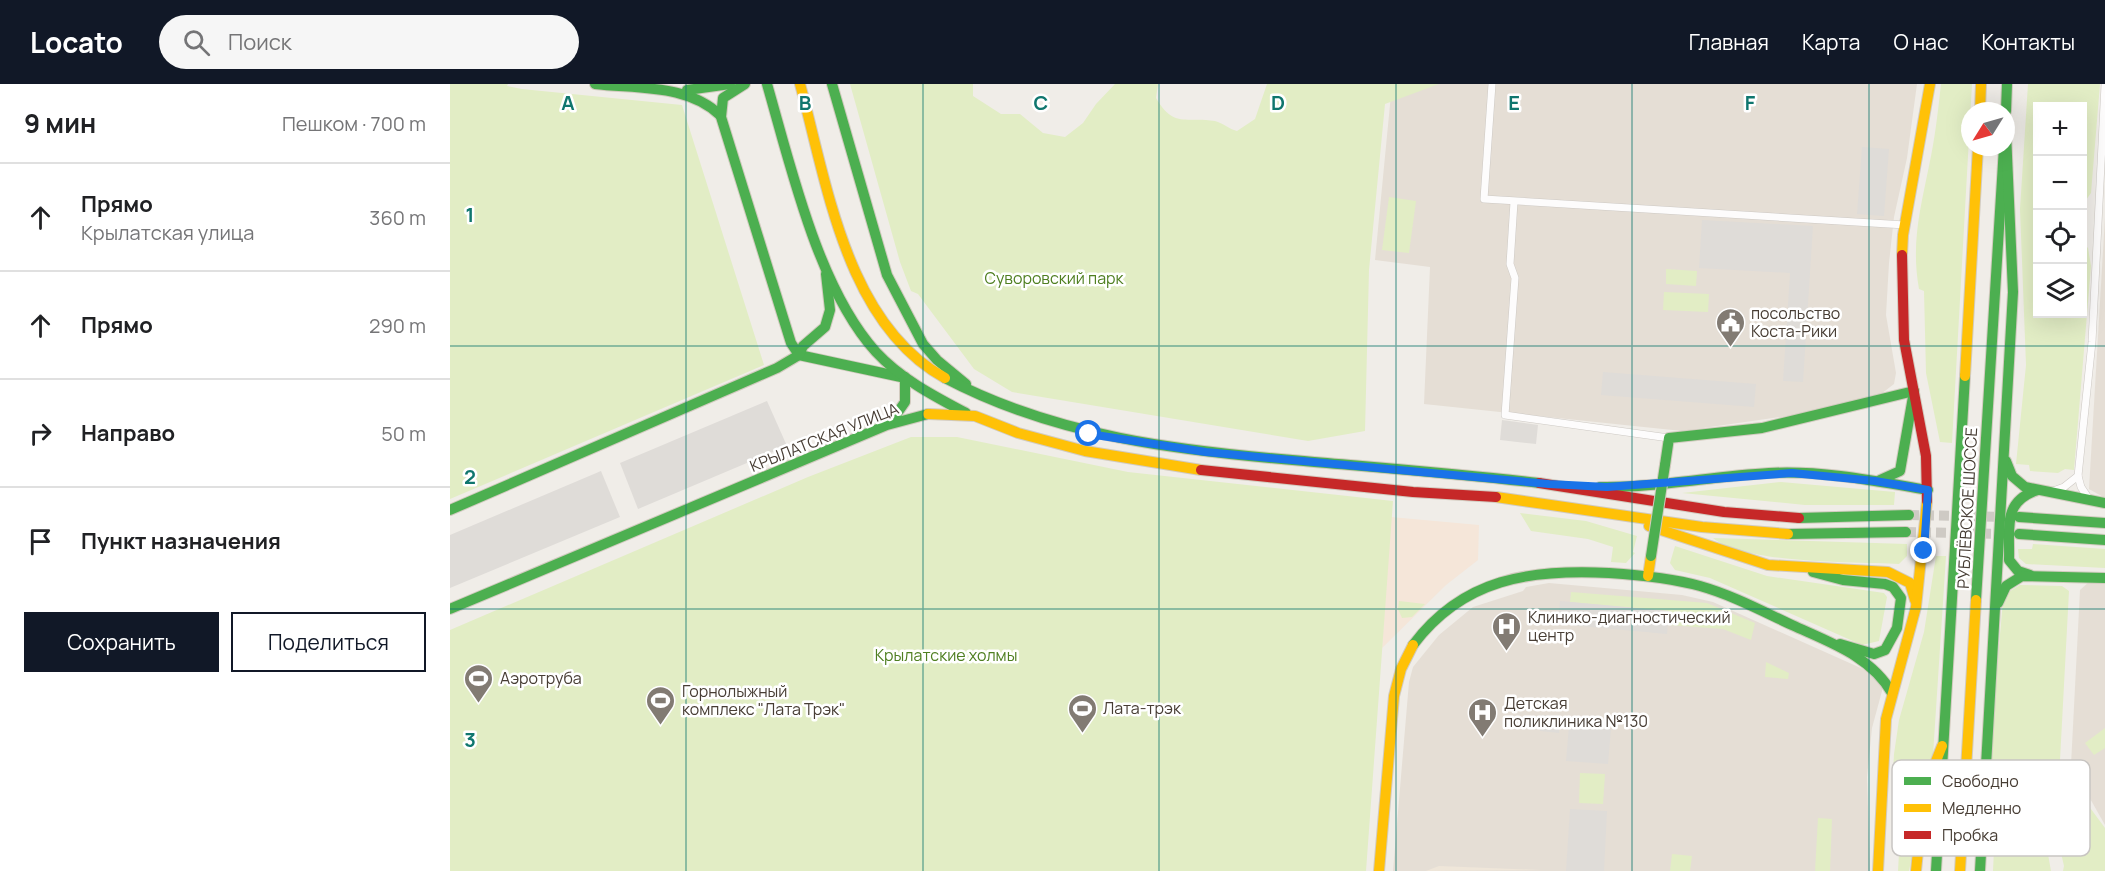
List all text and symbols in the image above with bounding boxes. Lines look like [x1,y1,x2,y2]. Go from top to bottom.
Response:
search box [159,15,579,69]
text: Locato [30,23,123,61]
icon: search [180,26,213,59]
text: Поиск [228,27,292,57]
text: Главная [1689,28,1769,56]
text: Карта [1802,28,1860,56]
text: О нас [1893,28,1949,56]
text: Контакты [1982,28,2075,56]
text: A [561,89,575,116]
text: B [799,89,812,116]
text: C [1034,89,1048,116]
text: D [1271,89,1285,116]
text: E [1508,89,1520,116]
text: F [1745,89,1756,116]
north arrow [1961,102,2015,156]
map controls [2033,102,2087,318]
button: + [2033,102,2087,156]
text: 9 мин [24,105,96,141]
text: Пешком · 700 m [282,110,426,137]
button: − [2033,156,2087,210]
text: Прямо [81,189,153,219]
icon: ahead [24,201,57,234]
text: 1 [466,201,474,228]
text: 360 m [369,204,426,231]
button: locate [2033,210,2087,264]
text: Крылатская улица [81,219,254,246]
button: layers [2033,264,2087,318]
park label: Суворовский парк [984,267,1125,289]
place label: посольство Коста-Рики [1751,302,1840,342]
public building icon: посольство Коста-Рики [1714,306,1746,348]
icon: ahead [24,309,57,342]
text: Прямо [81,310,153,340]
text: 290 m [369,312,426,339]
street label: КРЫЛАТСКАЯ УЛИЦА [746,397,902,477]
icon: right [24,417,57,450]
text: Направо [81,418,175,448]
text: 50 m [381,420,426,447]
route start [1075,420,1101,446]
street label: РУБЛЁВСКОЕ ШОССЕ [1952,427,1982,589]
text: 2 [464,463,476,490]
icon: arrive [24,525,57,558]
text: Пункт назначения [81,526,281,556]
route end [1910,537,1936,563]
place label: Клинико-диагностический центр [1528,606,1731,646]
hospital icon: Клинико-диагностический центр [1491,610,1523,652]
button: Сохранить [24,612,219,672]
button: Поделиться [231,612,426,672]
park label: Крылатские холмы [875,644,1017,666]
sports icon: Аэротруба [463,662,495,704]
place label: Аэротруба [500,667,582,689]
place label: Горнолыжный комплекс "Лата Трэк" [682,680,845,720]
sports icon: Горнолыжный комплекс "Лата Трэк" [645,684,677,726]
sports icon: Лата-трэк [1066,692,1098,734]
place label: Детская поликлиника №130 [1504,692,1648,732]
hospital icon: Детская поликлиника №130 [1467,696,1499,738]
place label: Лата-трэк [1103,697,1182,719]
text: 3 [464,726,476,753]
legend [1892,760,2090,856]
text: Свободно [1942,770,2019,792]
text: Медленно [1942,797,2021,819]
text: Пробка [1942,824,1998,846]

